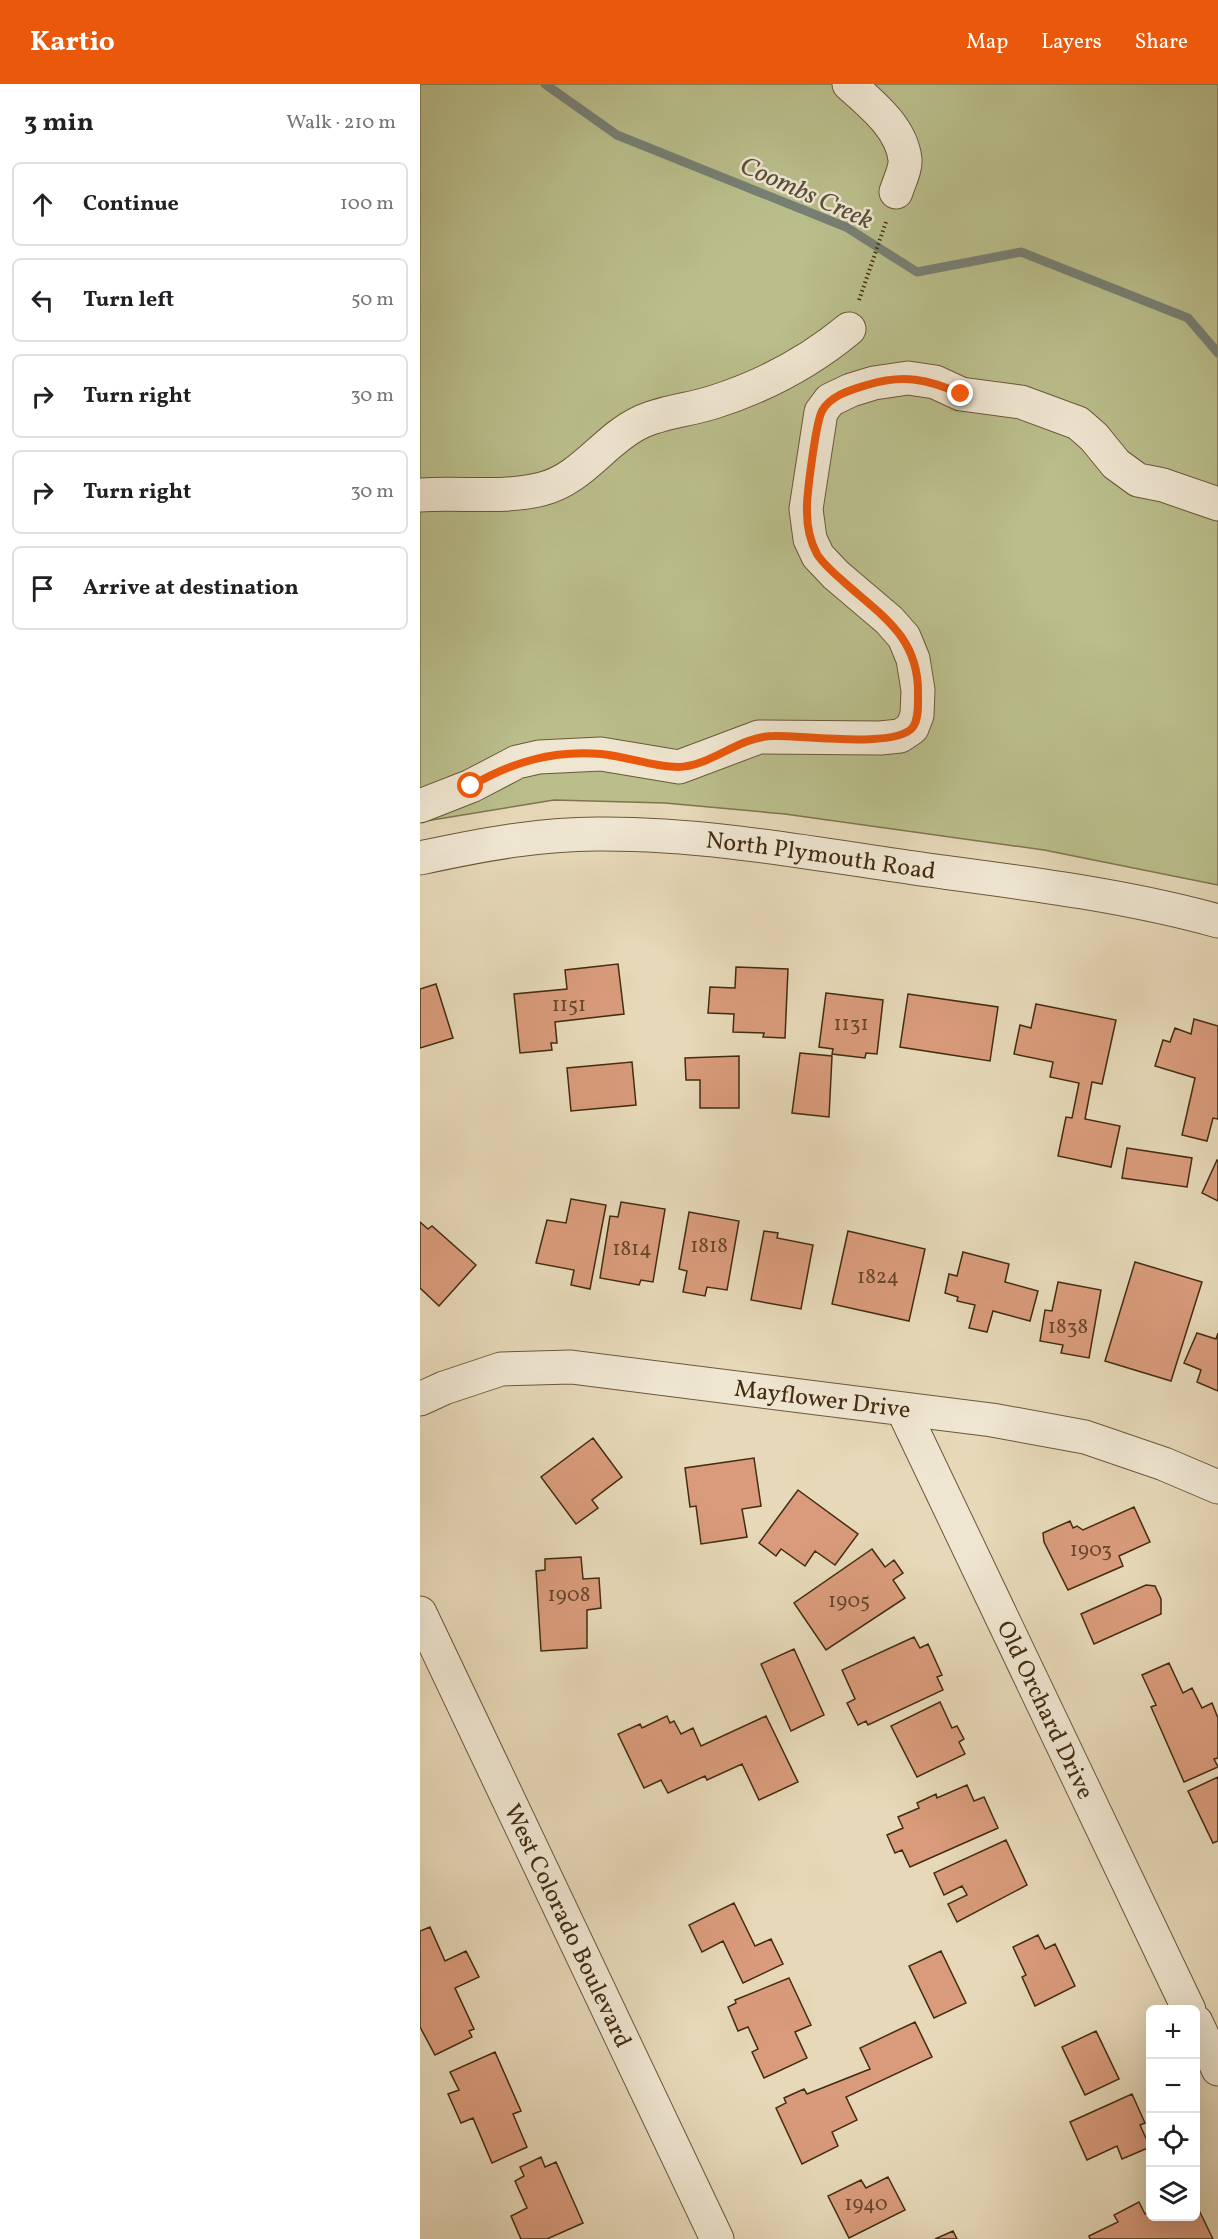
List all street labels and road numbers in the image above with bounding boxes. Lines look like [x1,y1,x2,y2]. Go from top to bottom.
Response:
street label: North Plymouth Road [704,824,938,890]
street label: Mayflower Drive [732,1373,912,1429]
street label: Old Orchard Drive [987,1616,1101,1806]
street label: West Colorado Boulevard [494,1799,639,2054]

